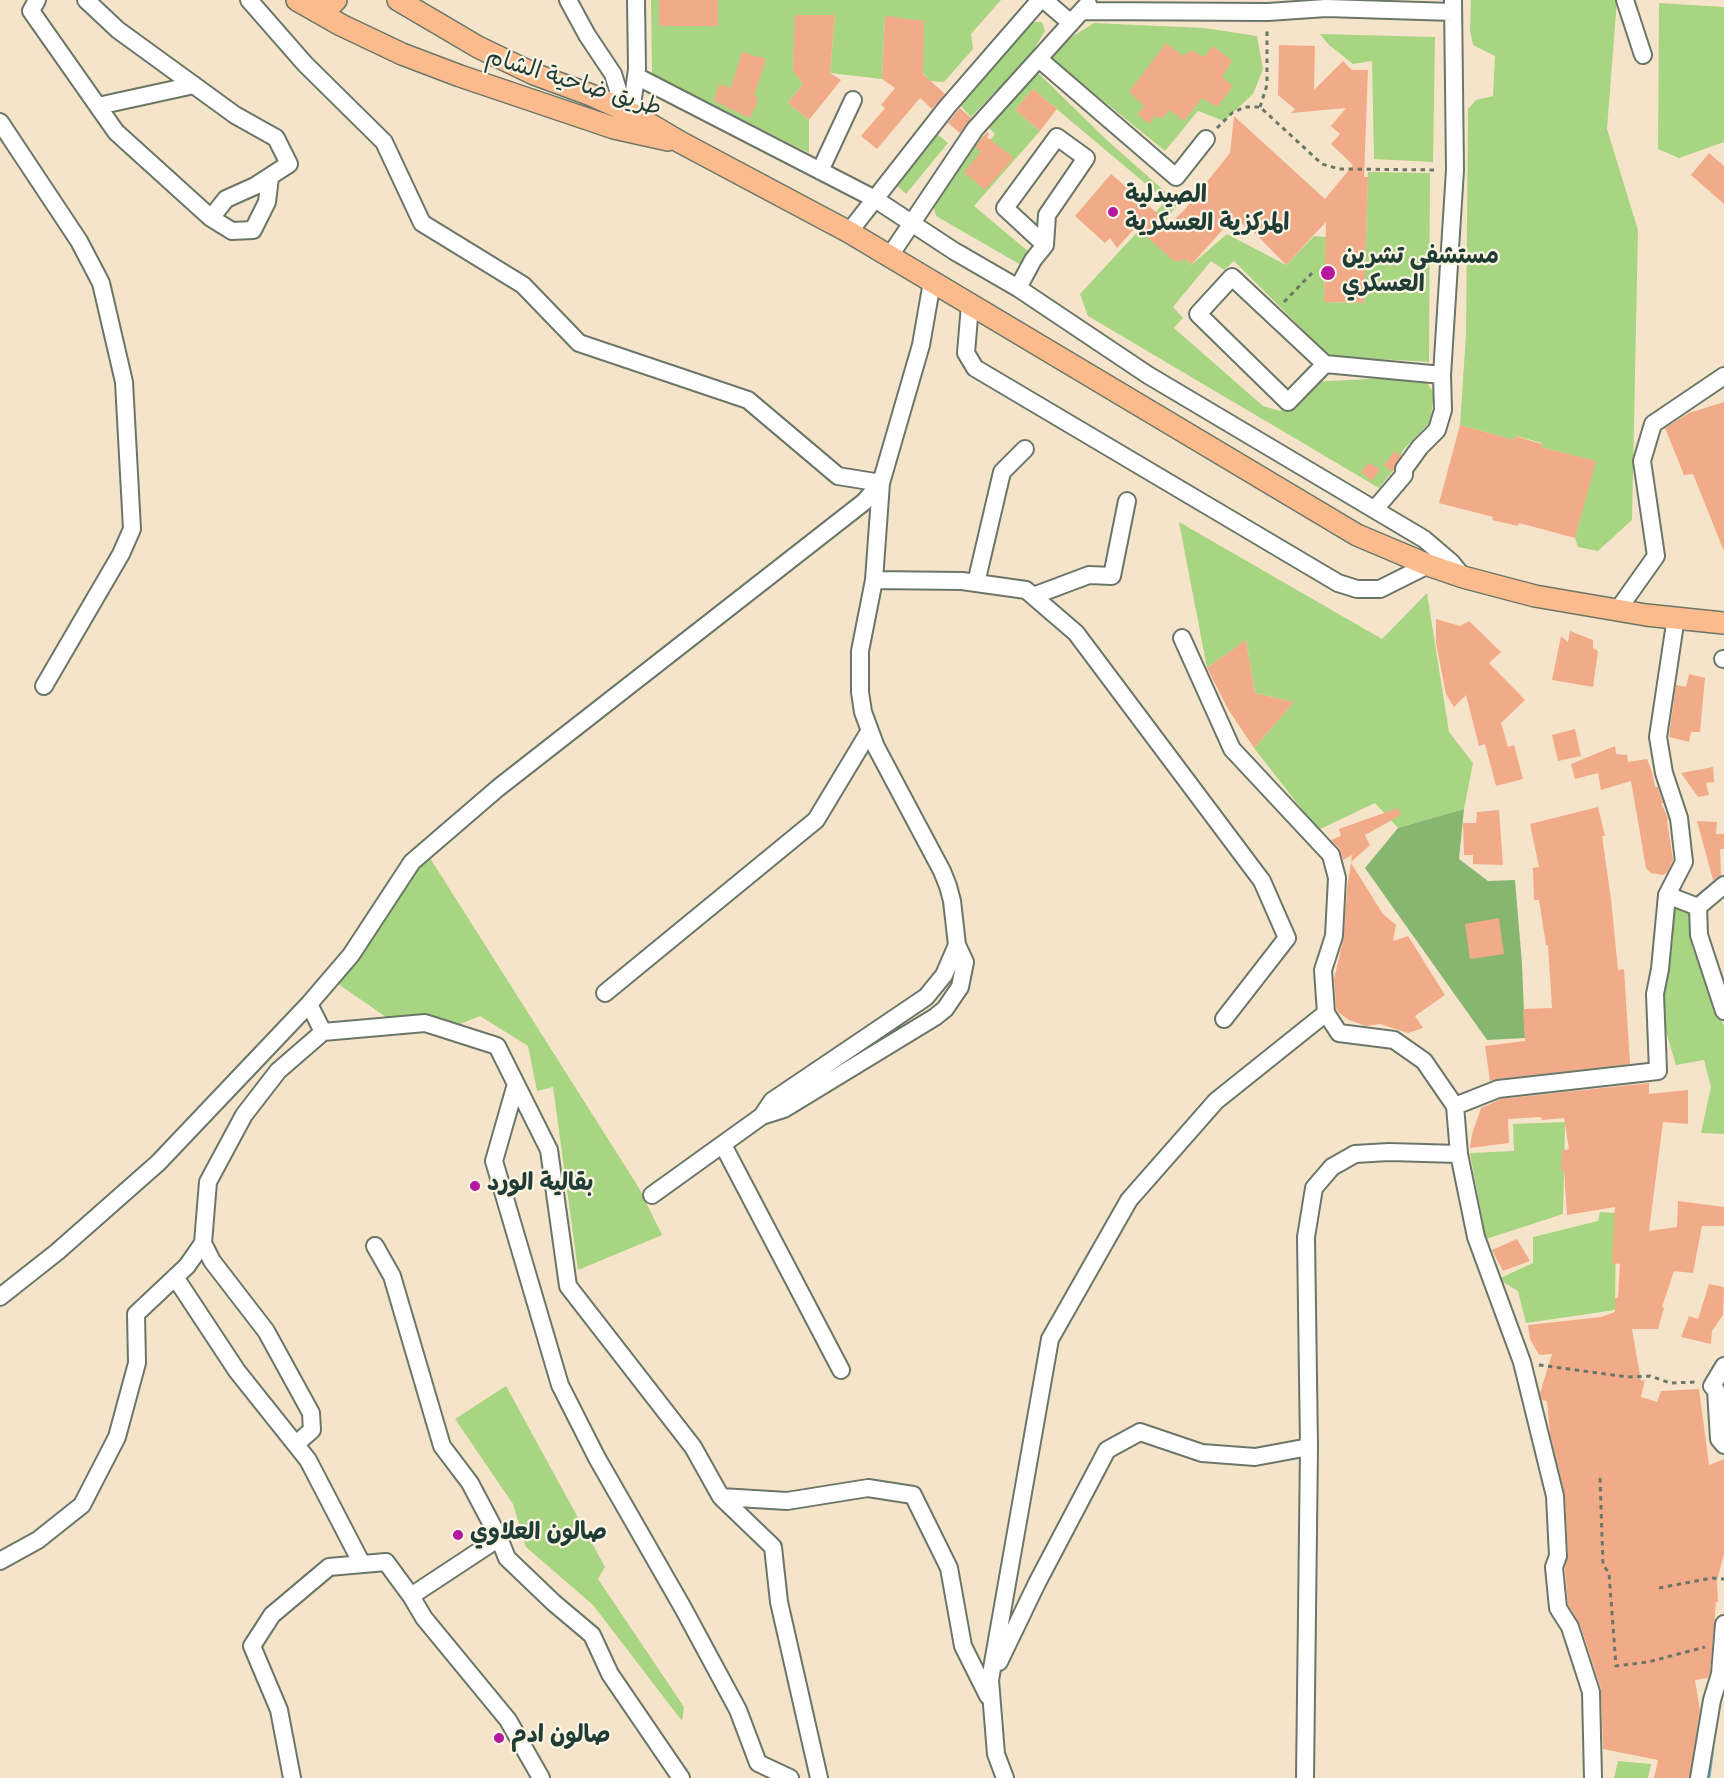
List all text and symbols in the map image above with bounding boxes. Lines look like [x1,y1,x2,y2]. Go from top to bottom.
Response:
street label: طريق ضاحية الشام [482,45,664,125]
place label: الصيدلية المركزية العسكرية [1125,184,1290,240]
marker: الصيدلية المركزية العسكرية [1106,205,1120,219]
place label: مستشفى تشرين العسكري [1342,245,1499,301]
marker: مستشفى تشرين العسكري [1319,264,1337,282]
place label: بقالية الورد [487,1172,593,1200]
marker: بقالية الورد [468,1179,482,1193]
place label: صالون العلاوي [470,1521,607,1549]
marker: صالون العلاوي [451,1528,465,1542]
place label: صالون ادم [511,1724,610,1752]
marker: صالون ادم [492,1731,506,1745]

